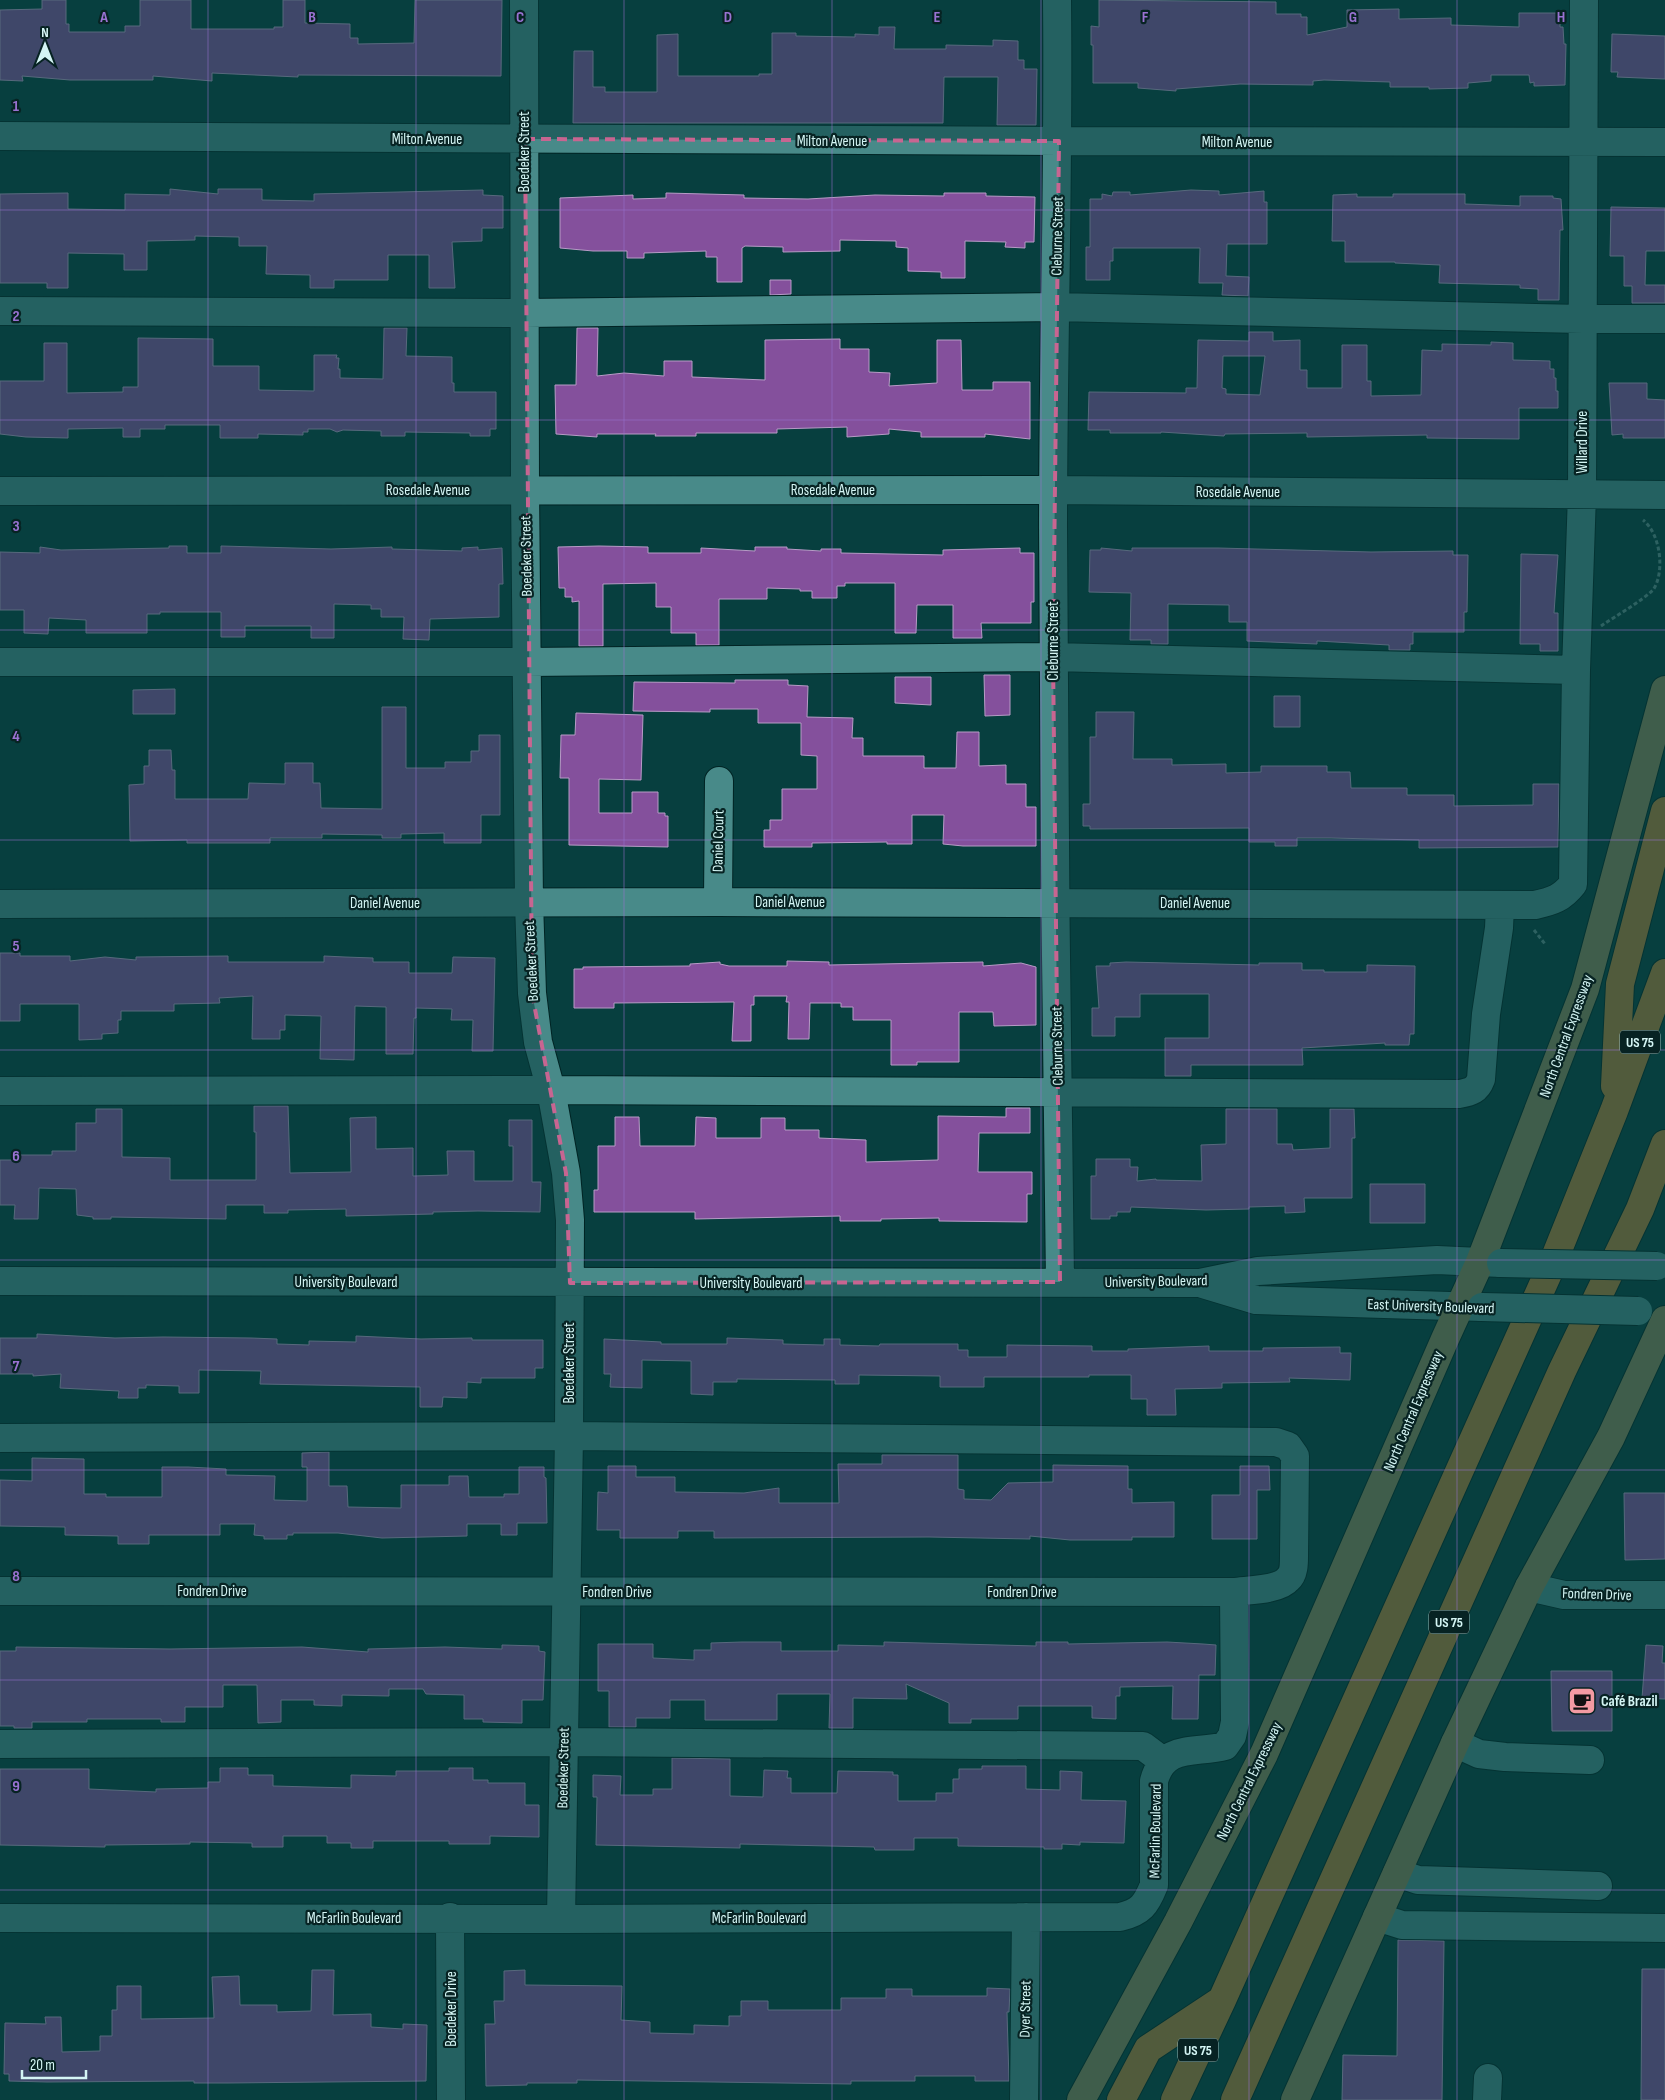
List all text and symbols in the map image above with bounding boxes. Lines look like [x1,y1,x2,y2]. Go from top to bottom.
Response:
text: A [99,8,108,27]
text: B [308,8,316,27]
text: C [516,8,524,27]
text: D [724,8,732,27]
text: E [934,8,941,27]
text: F [1142,8,1149,27]
text: G [1349,8,1357,27]
text: H [1557,8,1565,27]
north arrow [20,20,70,70]
text: N [41,24,49,41]
text: 1 [13,97,20,116]
street label: Boedeker Street [515,111,534,193]
street label: Milton Avenue [392,130,462,149]
street label: Milton Avenue [797,132,867,151]
street label: Milton Avenue [1202,133,1272,152]
street label: Cleburne Street [1047,196,1068,276]
text: 2 [12,307,20,326]
street label: Willard Drive [1573,411,1592,473]
street label: Rosedale Avenue [386,481,470,500]
street label: Rosedale Avenue [791,481,875,500]
street label: Rosedale Avenue [1196,483,1280,502]
street label: Boedeker Street [516,515,537,597]
text: 3 [12,517,20,536]
street label: Cleburne Street [1044,601,1063,681]
text: 4 [12,727,20,746]
street label: Daniel Court [708,809,729,872]
street label: Daniel Avenue [755,893,825,912]
street label: Daniel Avenue [350,894,420,913]
street label: Daniel Avenue [1160,894,1230,913]
street label: Boedeker Street [520,920,543,1002]
text: 5 [12,937,20,956]
street label: North Central Expressway [1535,972,1598,1100]
street label: Cleburne Street [1047,1006,1068,1086]
road number: US 75 [1620,1030,1660,1054]
text: 6 [12,1147,20,1166]
street label: University Boulevard [1104,1271,1208,1292]
street label: University Boulevard [295,1273,397,1292]
street label: University Boulevard [700,1274,802,1293]
street label: East University Boulevard [1367,1295,1495,1318]
street label: Boedeker Street [560,1322,579,1404]
street label: North Central Expressway [1379,1348,1448,1474]
text: 7 [13,1357,20,1376]
text: 8 [12,1567,20,1586]
street label: Fondren Drive [177,1582,247,1601]
street label: Fondren Drive [582,1583,652,1602]
street label: Fondren Drive [987,1583,1057,1602]
street label: Fondren Drive [1562,1584,1632,1605]
road number: US 75 [1429,1610,1469,1634]
cafe icon: Café Brazil [1567,1686,1597,1716]
place label: Café Brazil [1601,1692,1657,1711]
street label: North Central Expressway [1213,1719,1286,1844]
street label: Boedeker Street [553,1727,574,1809]
text: 9 [12,1777,20,1796]
street label: McFarlin Boulevard [1145,1784,1166,1879]
street label: McFarlin Boulevard [307,1909,401,1928]
street label: McFarlin Boulevard [712,1909,806,1928]
street label: Boedeker Drive [442,1971,461,2047]
street label: Dyer Street [1016,1980,1036,2038]
road number: US 75 [1178,2038,1218,2062]
scale bar [22,2048,86,2080]
text: 20 m [30,2056,55,2075]

